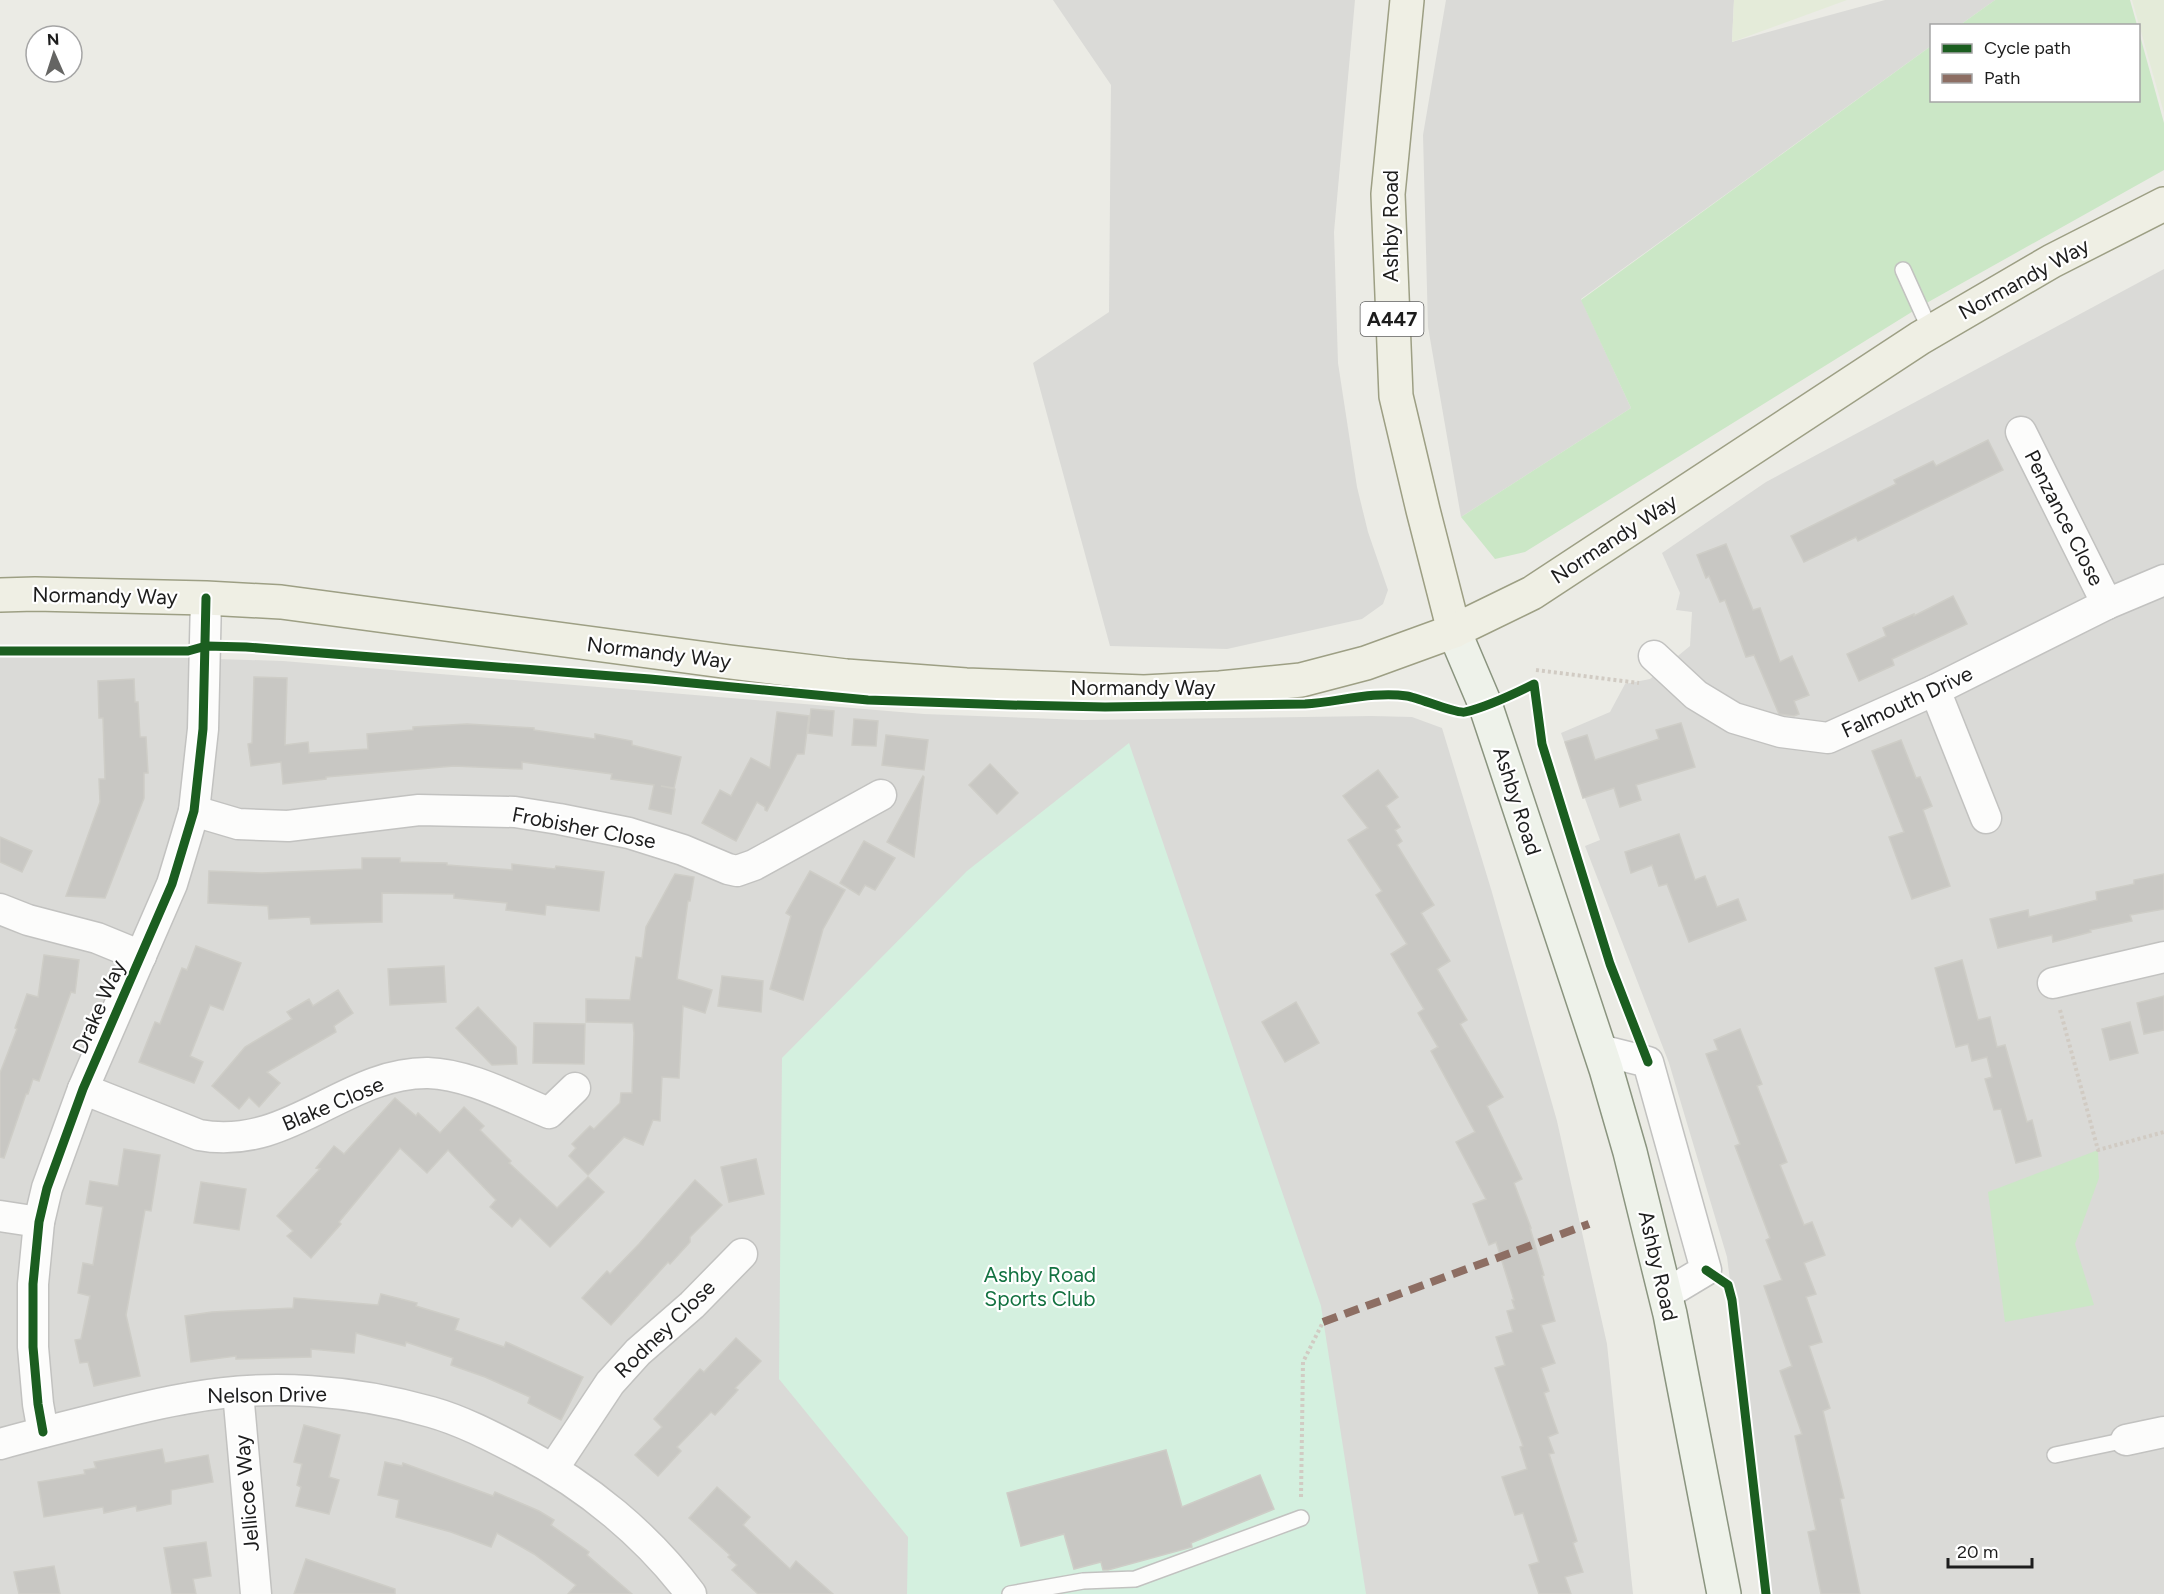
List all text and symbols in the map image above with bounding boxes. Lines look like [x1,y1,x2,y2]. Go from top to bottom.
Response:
north arrow [24,24,84,84]
legend [1930,24,2140,102]
text: N [47,30,60,49]
text: Cycle path [1984,37,2071,59]
text: Path [1984,67,2020,89]
street label: Ashby Road [1378,170,1403,282]
street label: Normandy Way [1954,232,2093,325]
road number: A447 [1360,302,1424,336]
street label: Penzance Close [2019,446,2109,590]
street label: Normandy Way [1546,489,1681,589]
street label: Normandy Way [32,582,178,609]
street label: Normandy Way [585,631,733,674]
street label: Falmouth Drive [1837,660,1976,743]
street label: Normandy Way [1070,675,1216,700]
street label: Ashby Road [1488,744,1547,858]
street label: Frobisher Close [510,801,658,854]
street label: Drake Way [67,956,130,1057]
street label: Blake Close [278,1071,387,1136]
street label: Ashby Road [1634,1208,1683,1323]
park label: Ashby Road Sports Club [984,1262,1096,1311]
street label: Rodney Close [609,1275,720,1383]
street label: Nelson Drive [207,1381,327,1408]
street label: Jellicoe Way [229,1433,264,1553]
scale bar [1948,1531,2032,1569]
text: 20 m [1957,1541,1998,1563]

